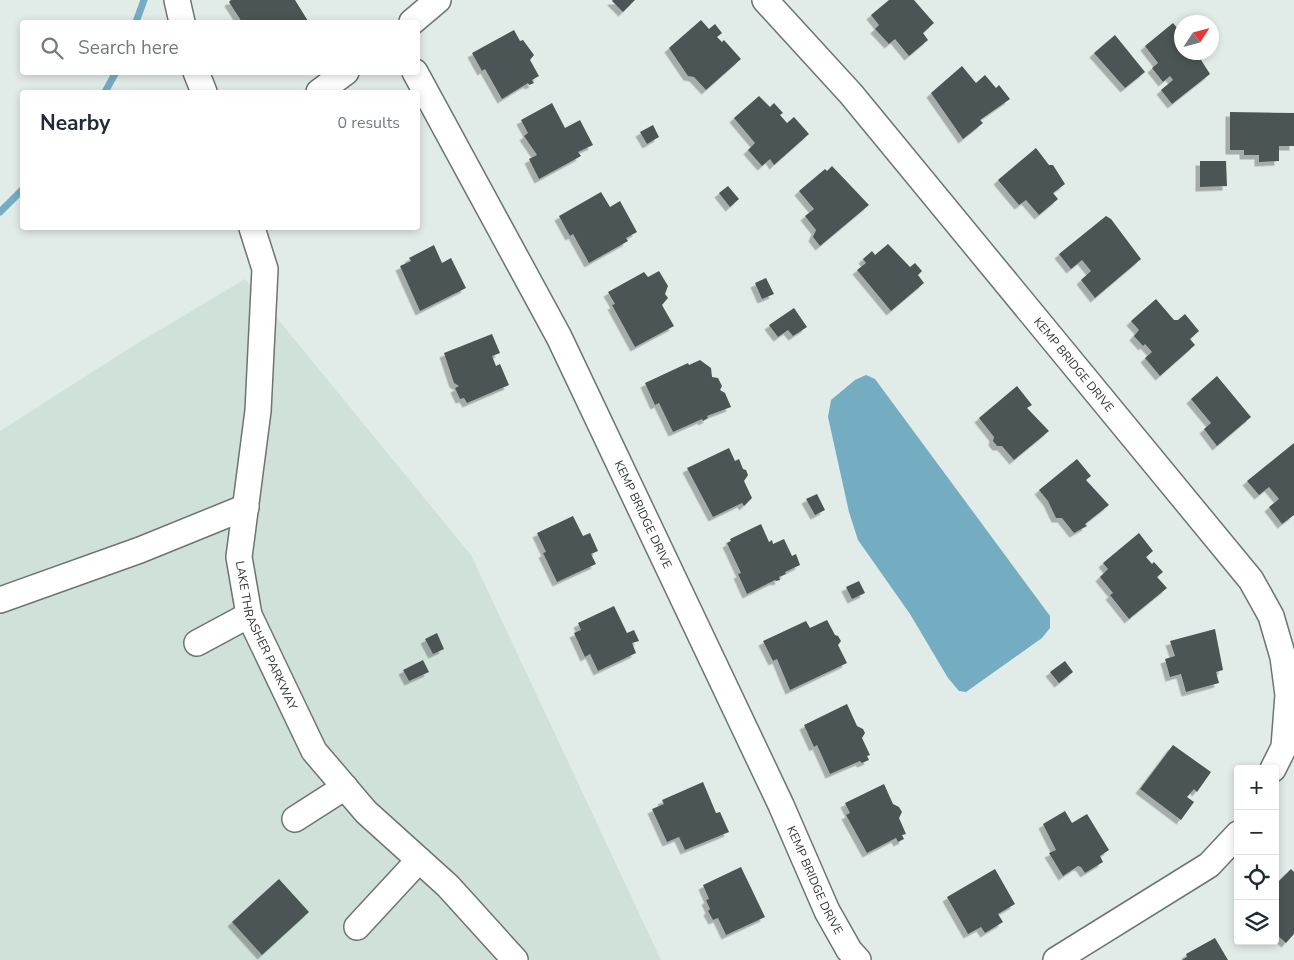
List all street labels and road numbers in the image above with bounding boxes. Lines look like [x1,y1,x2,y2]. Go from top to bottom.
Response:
street label: KEMP BRIDGE DRIVE [1030,314,1117,415]
street label: KEMP BRIDGE DRIVE [611,458,676,571]
street label: LAKE THRASHER PARKWAY [232,560,301,713]
street label: KEMP BRIDGE DRIVE [783,823,847,937]

